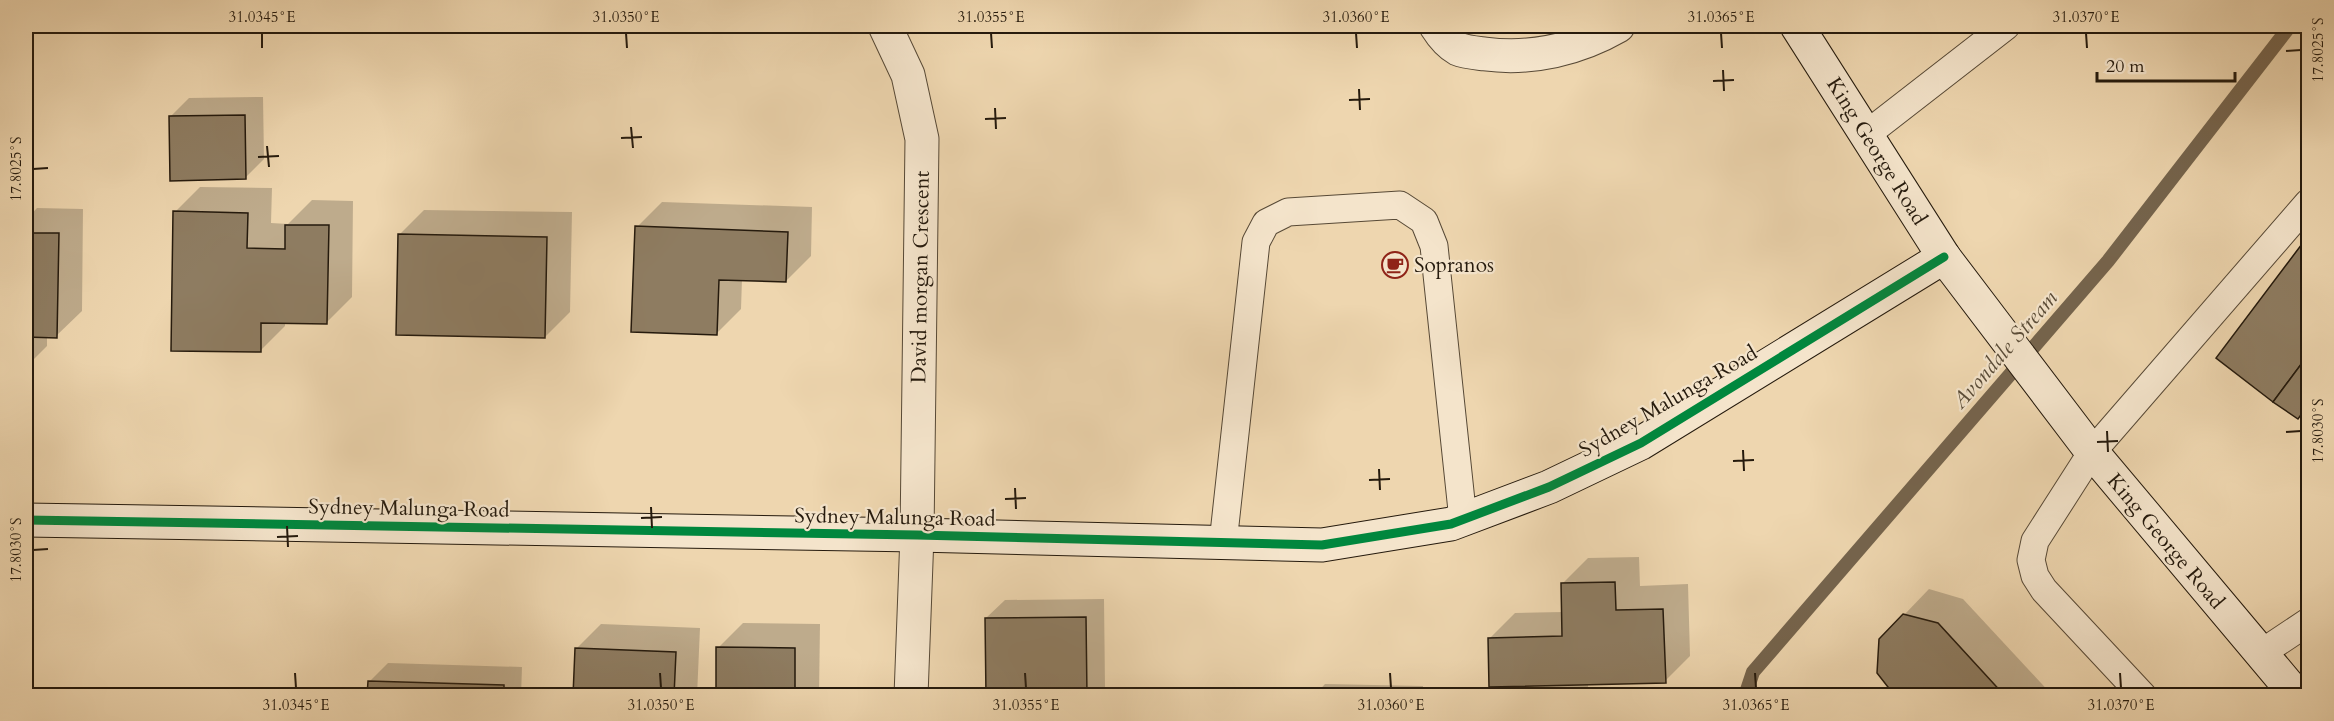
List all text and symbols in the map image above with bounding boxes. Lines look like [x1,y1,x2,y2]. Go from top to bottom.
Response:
text: 31.0345°E [229,7,295,27]
text: 31.0350°E [593,7,659,27]
text: 31.0355°E [958,7,1024,27]
text: 31.0360°E [1323,7,1389,27]
text: 31.0365°E [1688,7,1754,27]
text: 31.0370°E [2053,7,2119,27]
text: 17.8025°S [2308,17,2328,83]
scale bar [2097,45,2235,83]
text: 20 m [2106,54,2145,79]
street label: King George Road [1819,72,1934,231]
text: 17.8025°S [6,136,26,202]
street label: David morgan Crescent [904,170,937,384]
cafe icon: Sopranos [1380,250,1410,280]
place label: Sopranos [1414,251,1494,280]
water label: Avondale Stream [1944,284,2065,416]
street label: Sydney Malunga Road [1574,339,1763,464]
text: 17.8030°S [2308,398,2328,464]
street label: King George Road [2100,467,2231,615]
street label: Sydney Malunga Road [308,492,510,525]
street label: Sydney Malunga Road [794,501,996,534]
text: 17.8030°S [6,517,26,583]
text: 31.0345°E [263,695,329,715]
text: 31.0350°E [628,695,694,715]
text: 31.0355°E [993,695,1059,715]
text: 31.0360°E [1358,695,1424,715]
text: 31.0365°E [1723,695,1789,715]
text: 31.0370°E [2088,695,2154,715]

